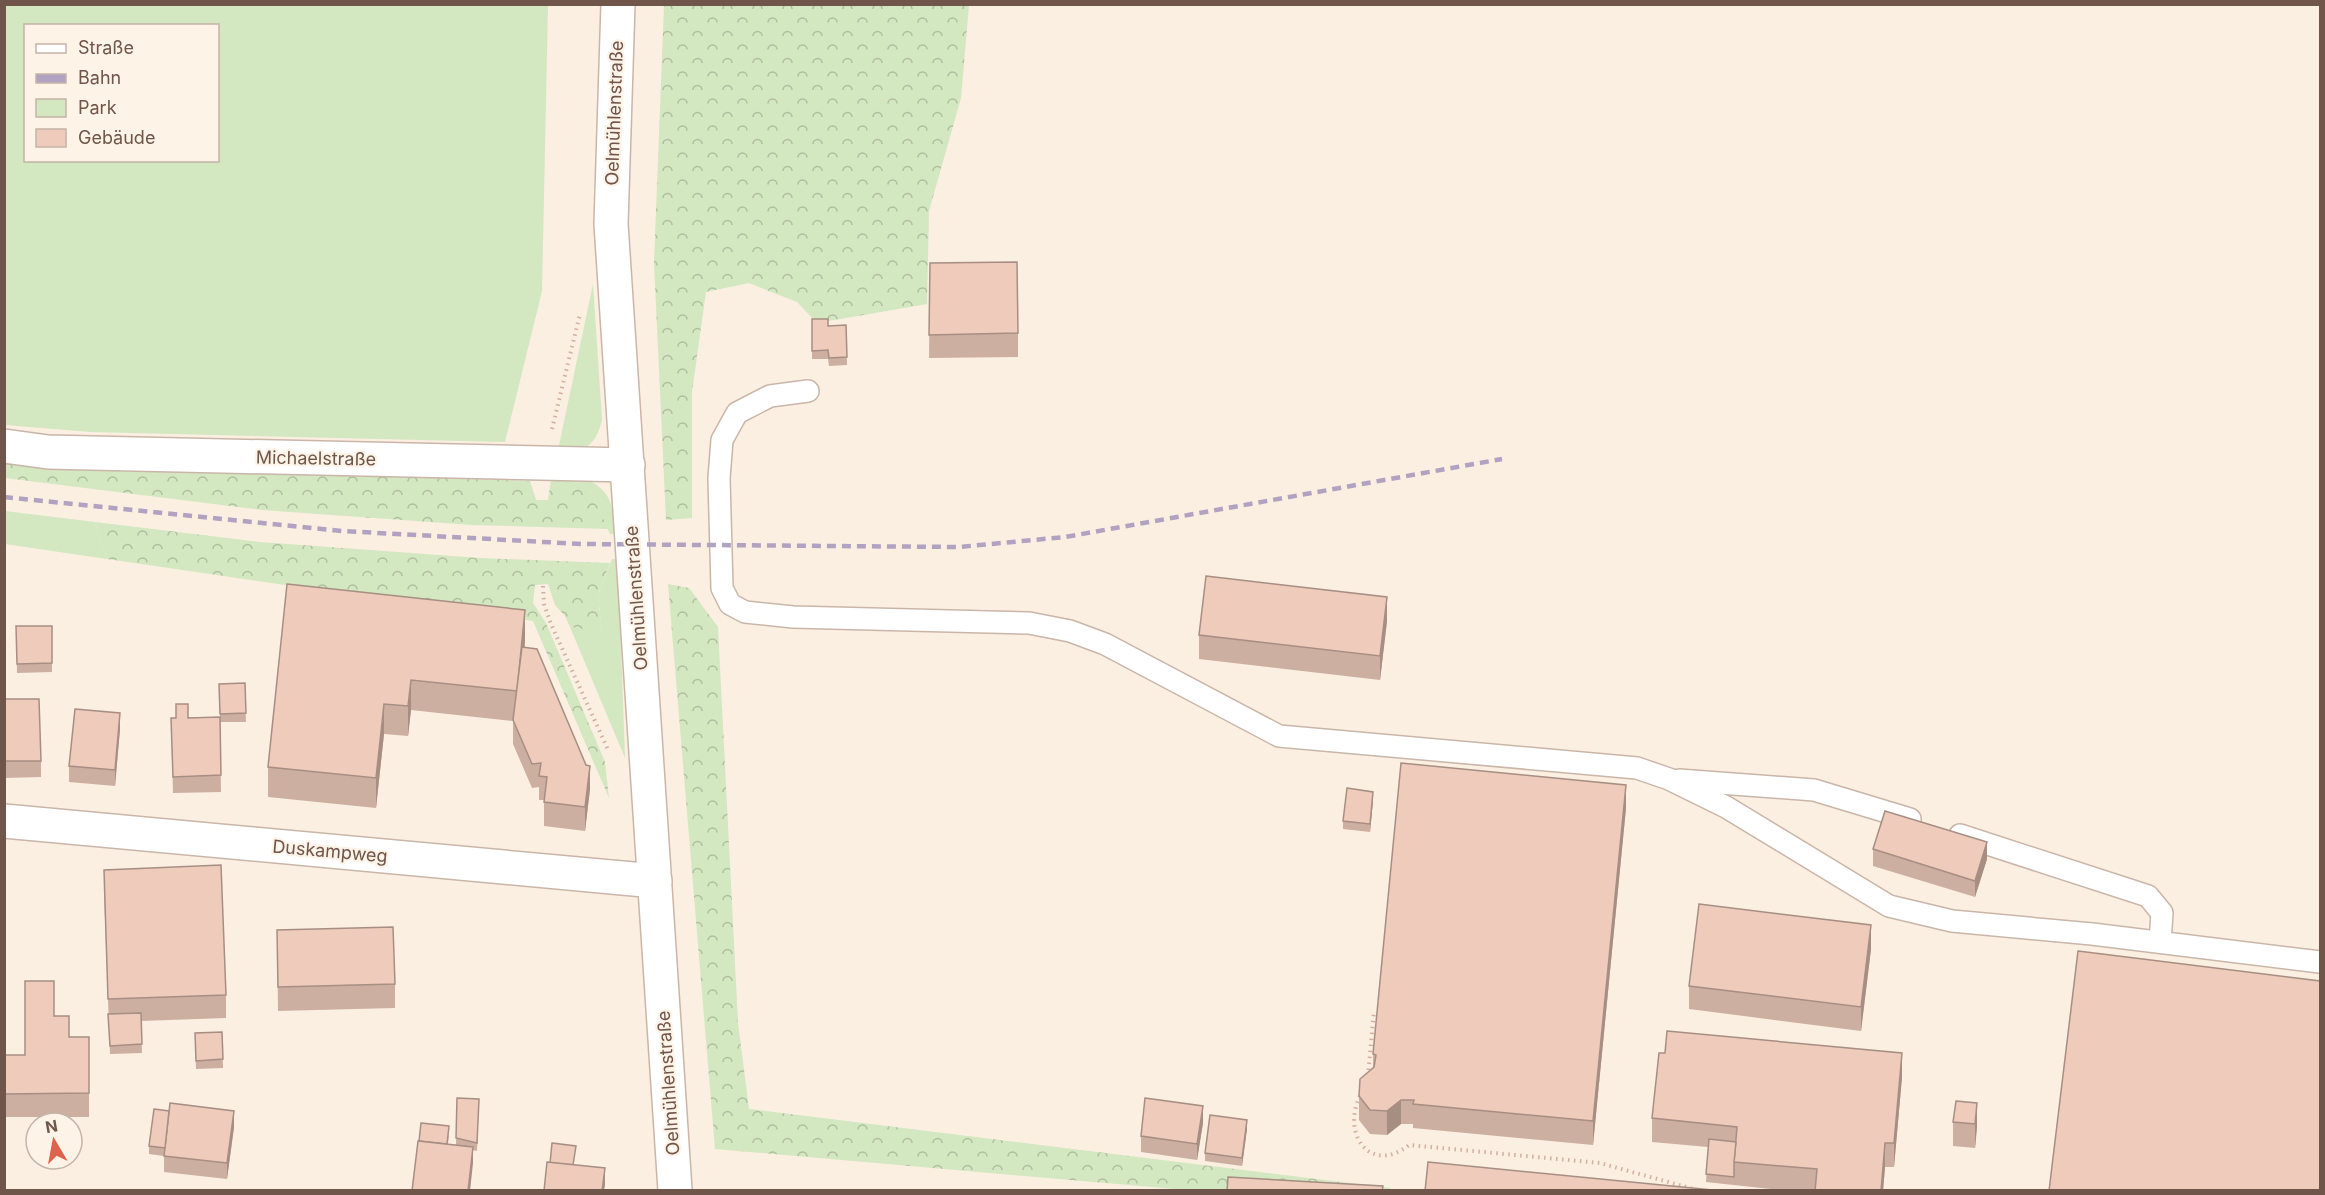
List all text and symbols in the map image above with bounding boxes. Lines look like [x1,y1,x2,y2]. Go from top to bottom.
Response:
legend [24,24,219,162]
text: Straße [78,37,134,58]
street label: Oelmühlenstraße [601,40,627,186]
text: Bahn [78,67,121,88]
text: Park [78,97,117,118]
text: Gebäude [78,127,155,148]
street label: Michaelstraße [256,446,376,470]
street label: Oelmühlenstraße [620,525,652,671]
street label: Duskampweg [272,836,388,866]
street label: Oelmühlenstraße [652,1010,684,1156]
north arrow [24,1111,84,1171]
text: N [44,1115,59,1137]

